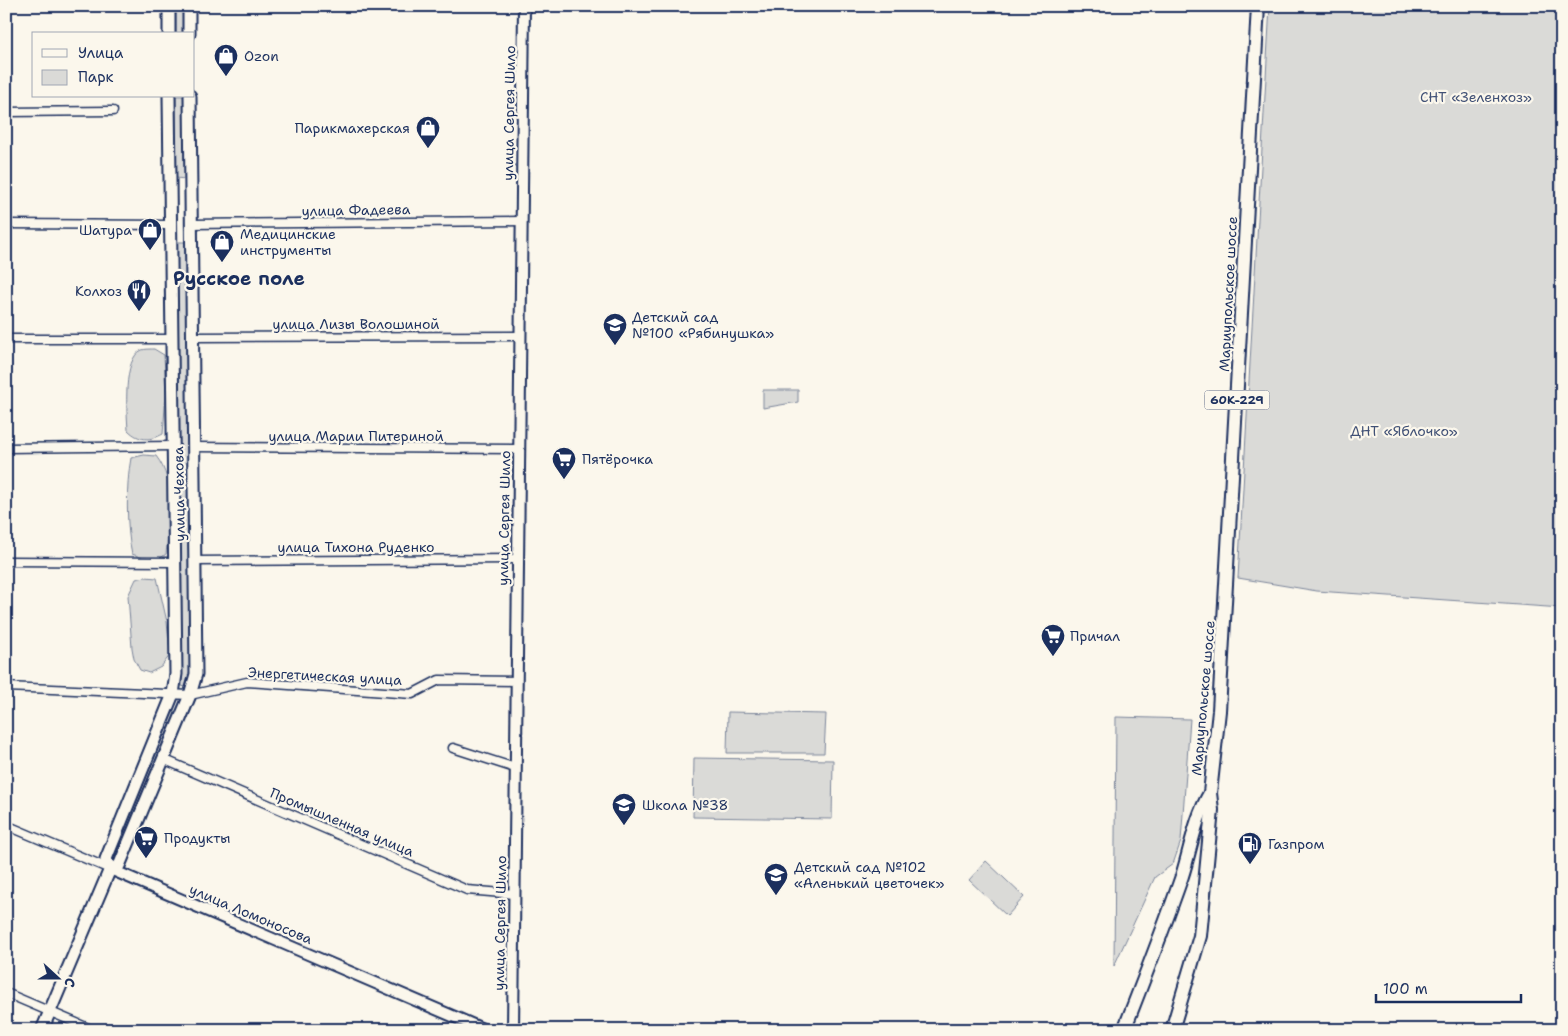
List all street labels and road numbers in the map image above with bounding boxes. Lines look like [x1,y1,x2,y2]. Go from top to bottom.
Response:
street label: улица Сергея Шило [499,45,519,181]
street label: улица Фадеева [302,200,411,220]
street label: Мариупольское шоссе [1215,216,1241,372]
street label: улица Лизы Волошиной [272,315,440,333]
road number: 60К-229 [1204,390,1270,410]
street label: улица Марии Питериной [268,427,444,445]
street label: улица Чехова [169,446,189,542]
street label: улица Сергея Шило [494,450,514,586]
street label: улица Тихона Руденко [278,538,435,556]
street label: Мариупольское шоссе [1187,620,1219,776]
street label: Энергетическая улица [248,663,403,689]
street label: Промышленная улица [267,784,417,861]
street label: улица Сергея Шило [490,855,510,991]
street label: улица Ломоносова [187,880,315,948]

